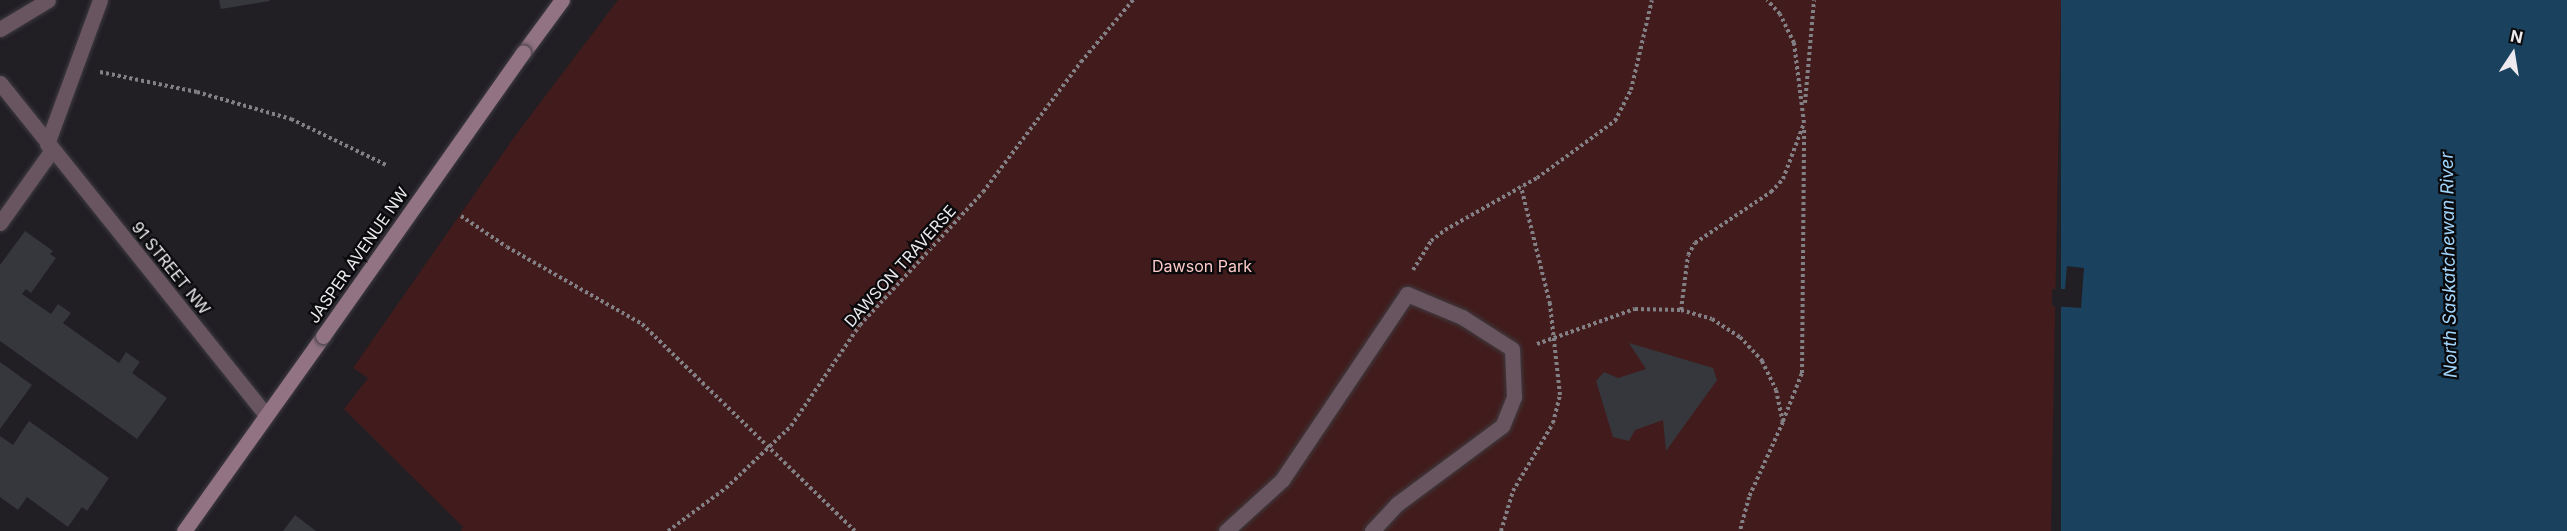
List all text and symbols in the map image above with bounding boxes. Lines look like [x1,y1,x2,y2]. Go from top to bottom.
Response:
north arrow [2483,24,2543,84]
text: N [2509,25,2525,47]
water label: North Saskatchewan River [2436,152,2462,378]
street label: JASPER AVENUE NW [304,183,412,327]
street label: DAWSON TRAVERSE [840,201,960,331]
street label: 91 STREET NW [128,218,214,318]
park label: Dawson Park [1152,256,1252,276]

